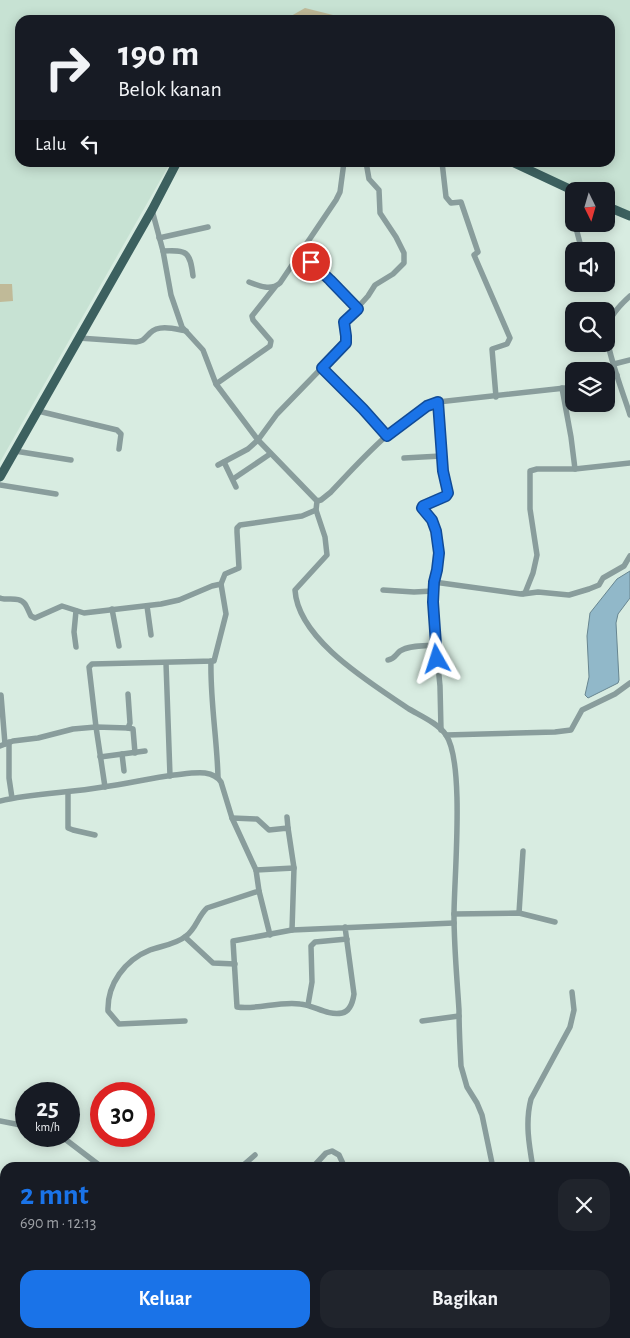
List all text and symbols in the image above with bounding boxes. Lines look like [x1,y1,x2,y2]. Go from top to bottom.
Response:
icon: right [35,35,100,100]
text: 190 m [118,37,199,72]
text: Belok kanan [118,78,222,100]
icon: left [76,130,104,158]
text: Lalu [35,135,66,154]
north arrow [565,182,615,232]
map controls [565,182,615,412]
pin [290,241,332,283]
button: sound [565,242,615,292]
icon: arrive [297,248,325,276]
button: search [565,302,615,352]
button: layers [565,362,615,412]
position arrow [410,632,462,684]
speed limit sign: 30 [90,1082,155,1147]
text: 25 [36,1096,59,1121]
text: km/h [35,1121,60,1133]
button: close [558,1179,610,1231]
text: 2 mnt [20,1180,89,1210]
text: 690 m · 12:13 [20,1215,96,1231]
button: Keluar [20,1270,310,1328]
button: Bagikan [320,1270,610,1328]

